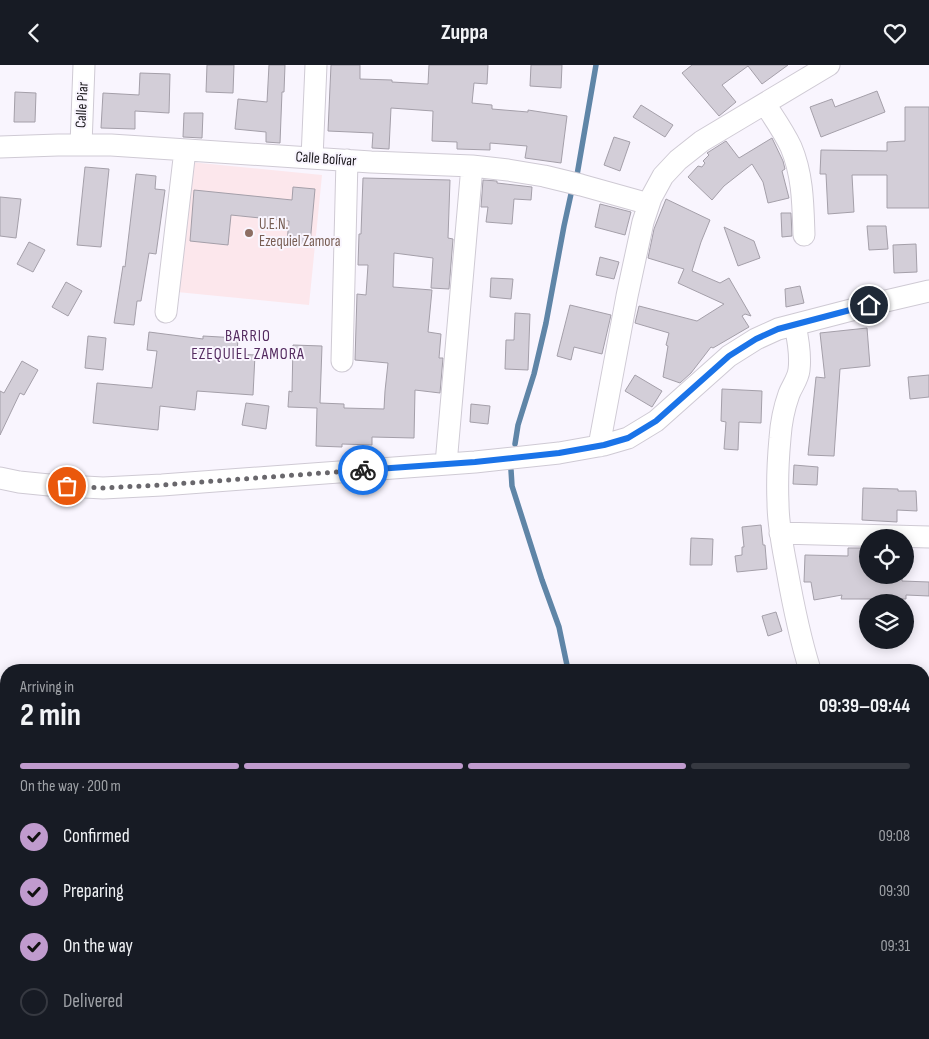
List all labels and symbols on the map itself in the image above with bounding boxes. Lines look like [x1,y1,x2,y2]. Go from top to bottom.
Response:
street label: Calle Piar [71,81,93,128]
street label: Calle Bolívar [295,147,358,171]
place label: U.E.N. Ezequiel Zamora [259,215,341,251]
marker: U.E.N. Ezequiel Zamora [243,227,255,239]
pin [848,284,890,326]
district label: BARRIO EZEQUIEL ZAMORA [191,327,305,364]
courier [338,445,388,495]
pin [46,465,88,507]

